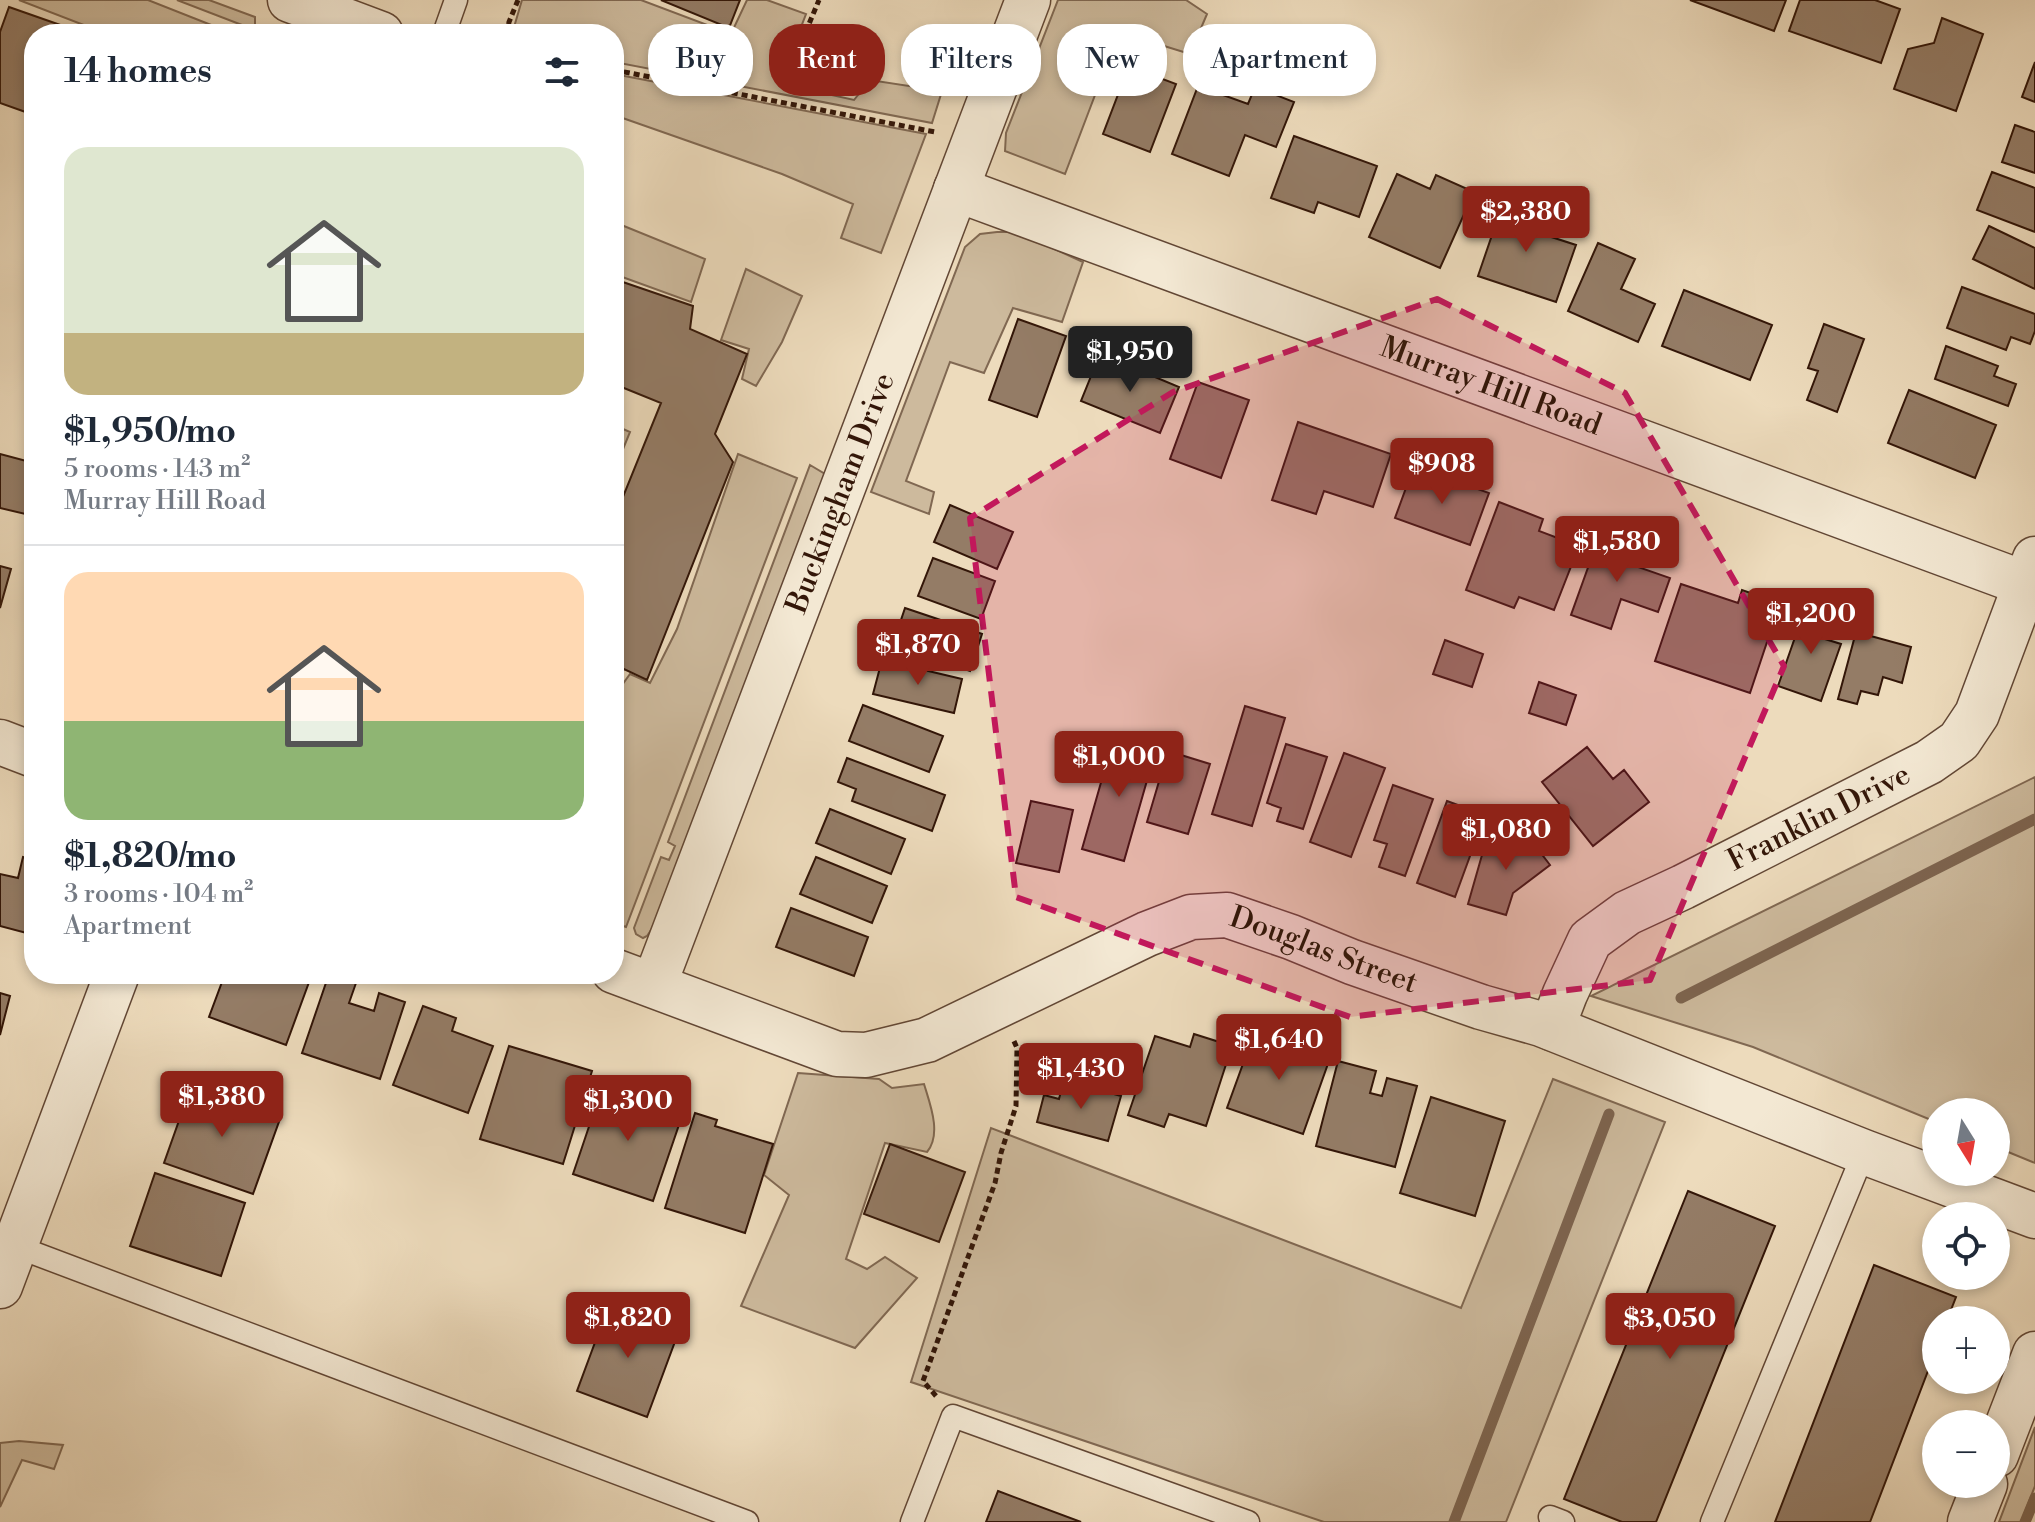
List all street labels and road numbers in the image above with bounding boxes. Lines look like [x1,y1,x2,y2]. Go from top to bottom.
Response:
street label: Murray Hill Road [1375,328,1607,445]
street label: Buckingham Drive [777,368,904,620]
street label: Franklin Drive [1721,756,1917,880]
street label: Douglas Street [1225,898,1423,1002]

